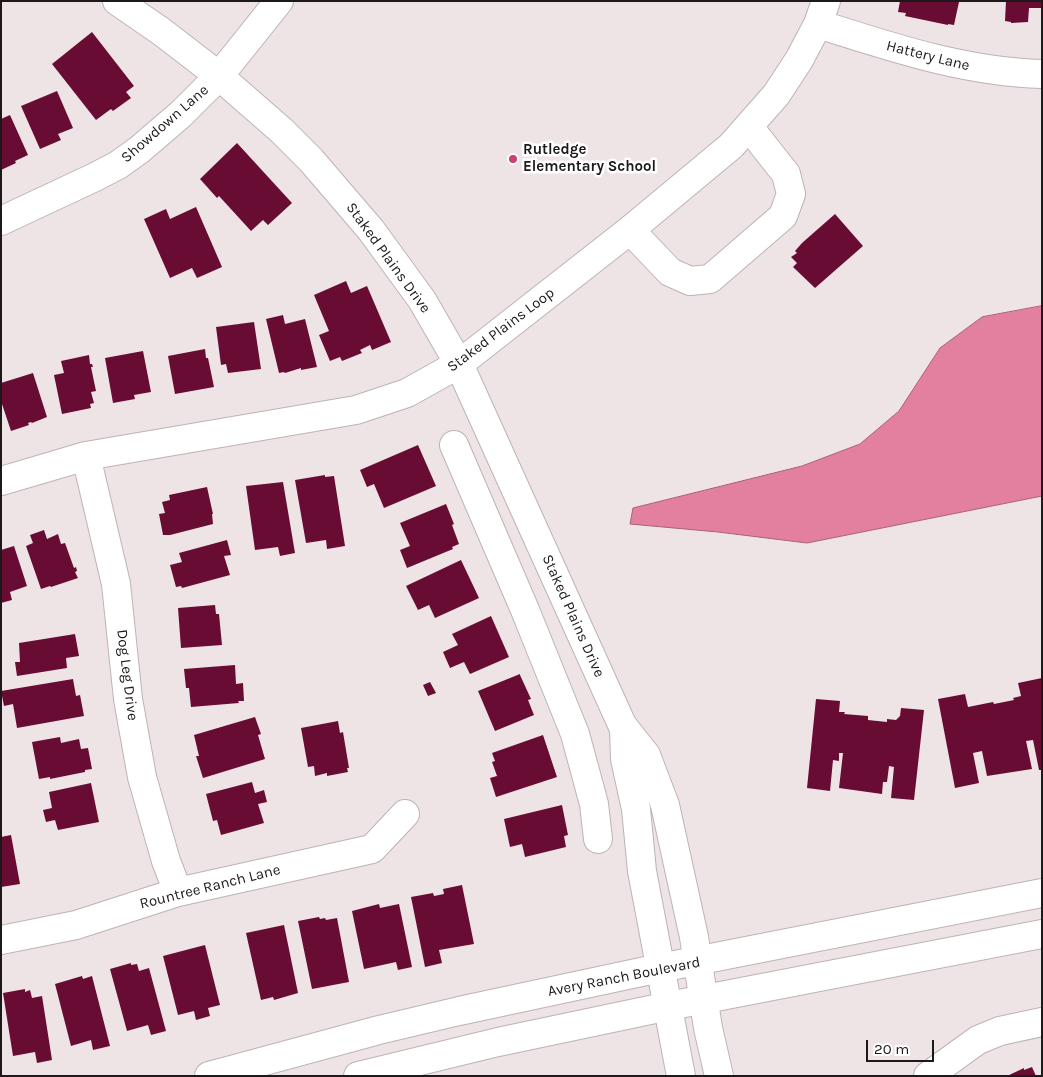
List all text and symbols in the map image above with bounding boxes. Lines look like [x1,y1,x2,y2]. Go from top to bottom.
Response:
street label: Hattery Lane [884,37,972,75]
street label: Showdown Lane [118,81,212,167]
place label: Rutledge Elementary School [523,141,656,176]
marker: Rutledge Elementary School [507,153,519,165]
street label: Staked Plains Drive [342,199,434,317]
street label: Staked Plains Loop [444,284,558,376]
street label: Staked Plains Drive [538,552,608,680]
street label: Dog Leg Drive [112,628,142,722]
street label: Rountree Ranch Lane [138,861,282,913]
street label: Avery Ranch Boulevard [546,953,702,1001]
scale bar [868,1030,936,1062]
text: 20 m [874,1040,909,1058]

